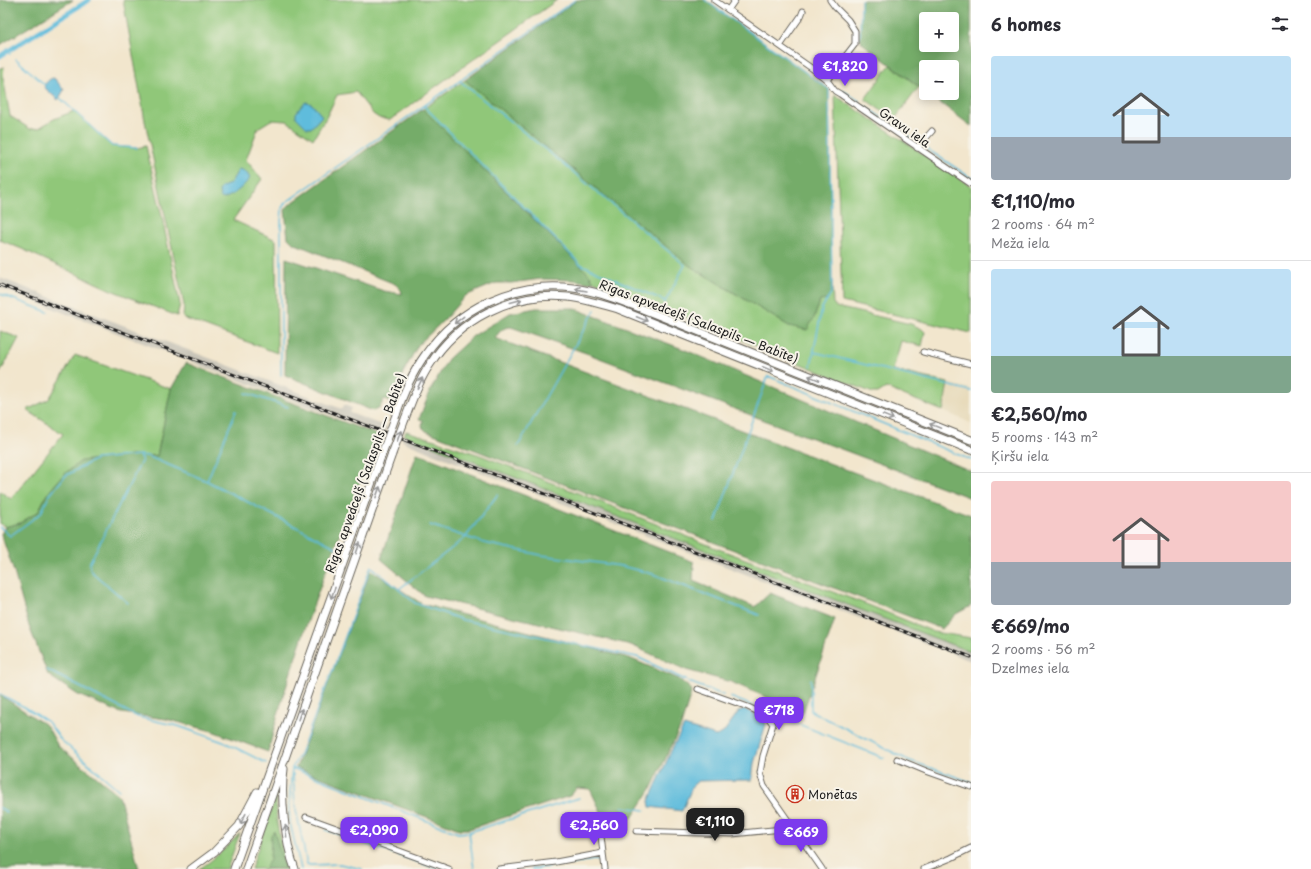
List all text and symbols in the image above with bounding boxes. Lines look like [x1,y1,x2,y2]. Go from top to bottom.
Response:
text: 6 homes [991,11,1061,37]
map controls [919,12,959,100]
button: + [919,12,959,52]
icon: filters [1269,13,1291,35]
pin: €1,820 [812,53,878,87]
text: €1,820 [822,56,868,75]
button: − [919,60,959,100]
icon: home [1105,82,1177,154]
street label: Gravu iela [876,103,935,152]
text: €1,110/mo [991,188,1075,214]
text: 2 rooms · 64 m² [991,214,1095,233]
text: Meža iela [991,233,1050,252]
street label: Rīgas apvedceļš (Salaspils — Babīte) [597,275,801,367]
one-way arrow [575,285,588,293]
icon: home [1105,295,1177,367]
one-way arrow [509,297,522,304]
one-way arrow [635,315,647,323]
one-way arrow [453,316,464,324]
one-way arrow [761,365,773,373]
street label: Rīgas apvedceļš (Salaspils — Babīte) [320,370,410,576]
one-way arrow [809,373,821,381]
one-way arrow [417,377,424,389]
text: €2,560/mo [991,401,1087,427]
one-way arrow [882,414,894,422]
one-way arrow [929,421,941,429]
text: 5 rooms · 143 m² [991,427,1098,446]
one-way arrow [395,431,403,443]
text: Ķiršu iela [991,446,1049,465]
one-way arrow [375,487,383,499]
icon: home [1105,507,1177,579]
one-way arrow [355,543,363,555]
one-way arrow [328,586,336,598]
text: €669/mo [991,613,1069,639]
text: 2 rooms · 56 m² [991,639,1095,658]
text: Dzelmes iela [991,658,1069,677]
pin: €718 [755,697,803,731]
text: €718 [763,700,795,719]
one-way arrow [296,709,304,721]
building icon: Monētas [785,784,805,804]
place label: Monētas [808,785,858,803]
pin: €1,110 [682,808,748,842]
text: €1,110 [695,811,735,830]
pin: €2,560 [561,812,627,846]
one-way arrow [238,813,246,825]
text: €2,560 [569,815,619,834]
pin: €2,090 [341,817,407,851]
pin: €669 [777,819,825,853]
text: €2,090 [349,820,399,839]
text: €669 [783,822,819,841]
one-way arrow [283,825,290,838]

